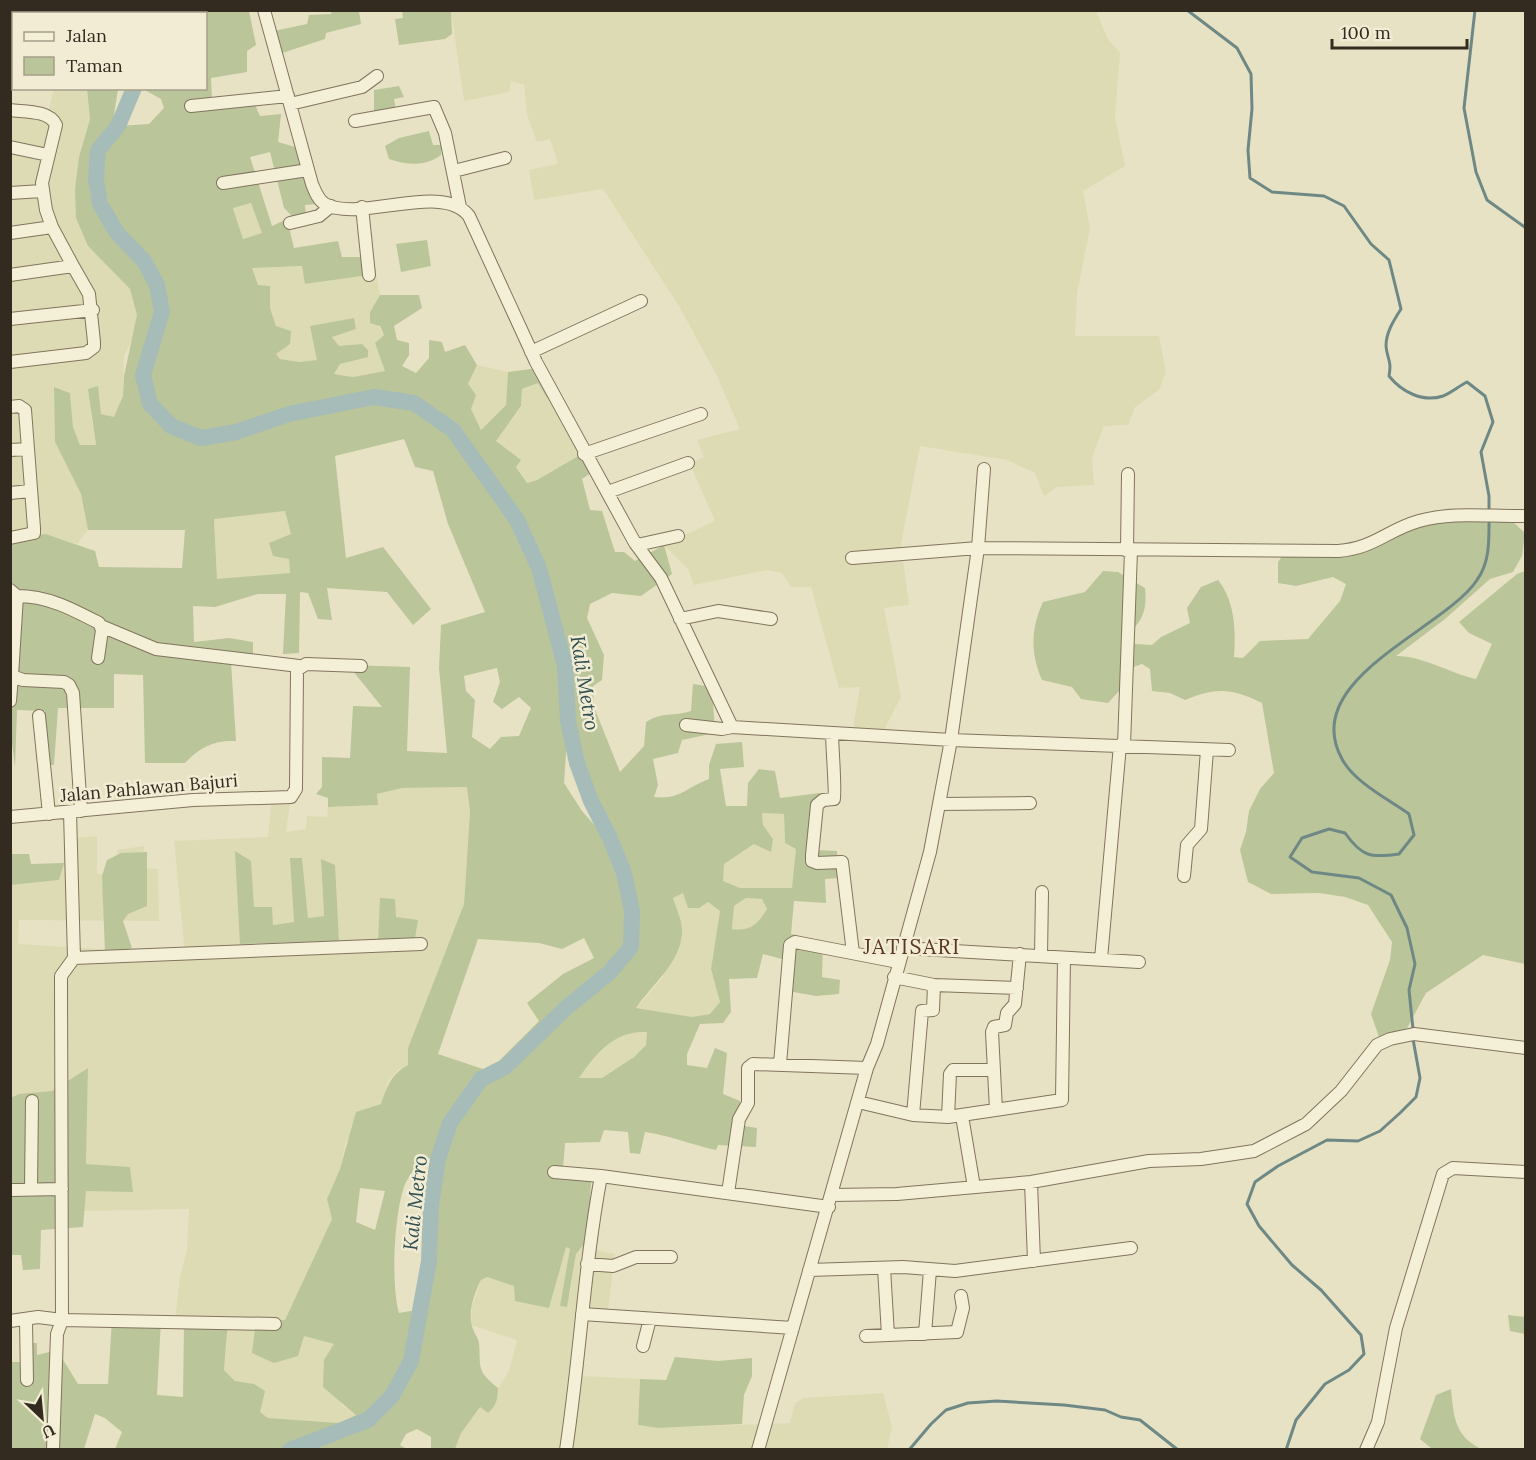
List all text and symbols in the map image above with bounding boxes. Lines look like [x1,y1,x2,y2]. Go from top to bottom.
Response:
legend [12,12,207,90]
scale bar [1332,12,1467,50]
text: 100 m [1341,21,1391,44]
text: Jalan [65,24,107,47]
text: Taman [66,54,123,77]
water label: Kali Metro [566,634,605,732]
street label: Jalan Pahlawan Bajuri [58,768,239,807]
district label: JATISARI [862,933,961,960]
water label: Kali Metro [397,1154,432,1252]
north arrow [12,1388,72,1448]
text: U [39,1420,58,1443]

